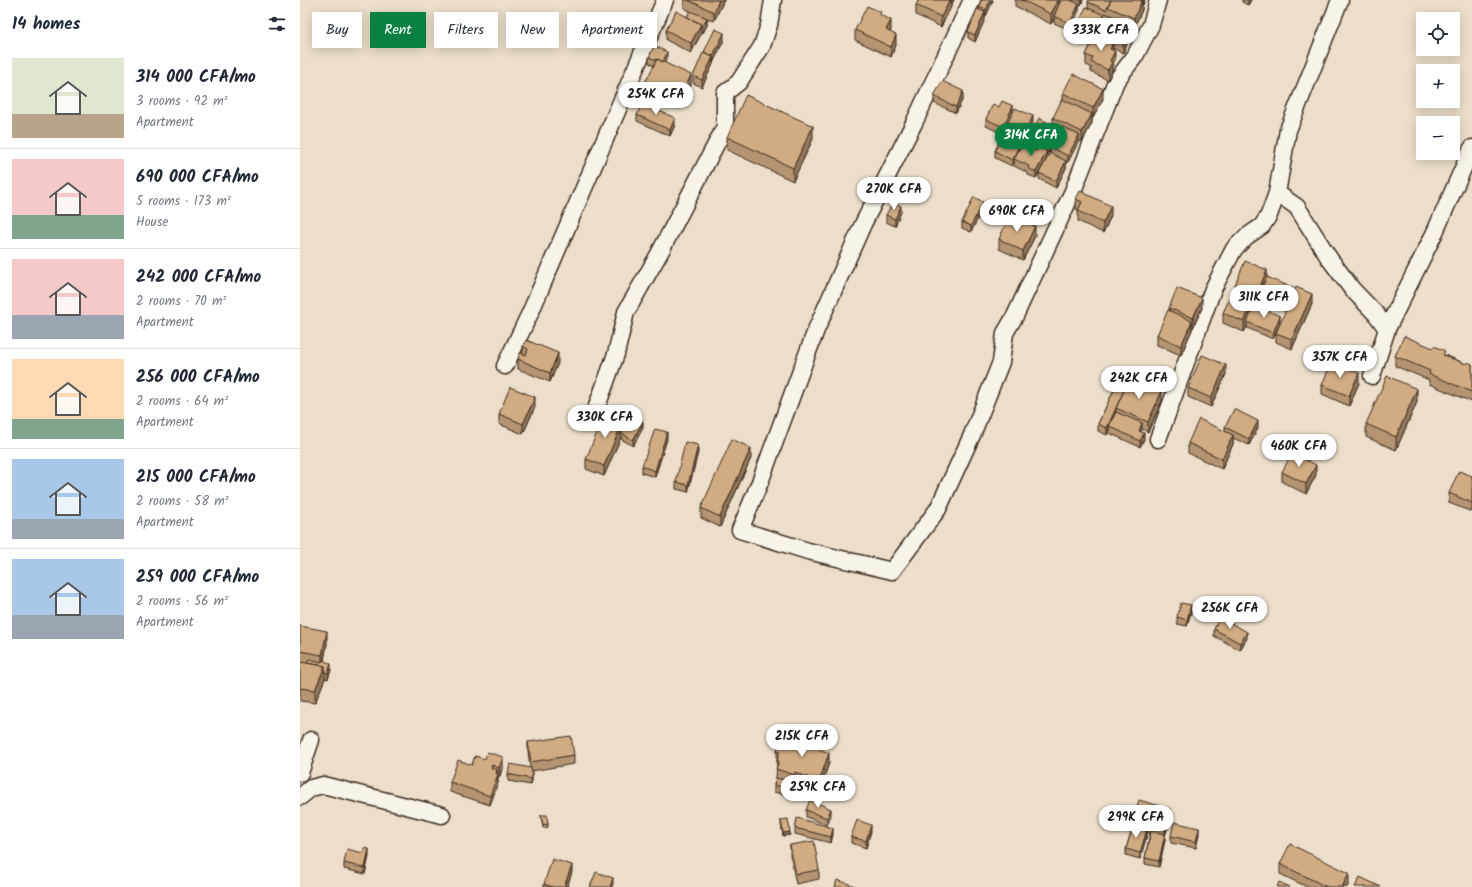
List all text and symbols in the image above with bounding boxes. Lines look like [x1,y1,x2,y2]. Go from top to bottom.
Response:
text: 14 homes [12,11,80,38]
chip: Buy [312,12,362,48]
chip: Rent [370,12,426,48]
chip: Filters [434,12,498,48]
chip: New [506,12,559,48]
chip: Apartment [567,12,657,48]
map controls [1416,12,1460,160]
button: locate [1416,12,1460,56]
icon: filters [266,13,288,35]
pin: 333K CFA [1060,18,1142,52]
text: 333K CFA [1072,20,1130,41]
text: 314 000 CFA/mo [136,64,256,91]
button: + [1416,64,1460,108]
icon: home [44,74,92,122]
pin: 254K CFA [615,82,697,116]
text: 254K CFA [627,84,685,105]
text: 3 rooms · 92 m² [136,91,228,112]
text: Apartment [136,112,194,133]
button: − [1416,116,1460,160]
pin: 314K CFA [990,123,1072,157]
text: 314K CFA [1004,125,1058,146]
text: 690 000 CFA/mo [136,164,259,191]
icon: home [44,175,92,223]
pin: 270K CFA [853,177,935,211]
text: 270K CFA [866,179,922,200]
text: 5 rooms · 173 m² [136,191,231,212]
pin: 690K CFA [976,199,1058,233]
text: 690K CFA [989,201,1045,222]
text: House [136,212,168,233]
text: 242 000 CFA/mo [136,264,261,291]
icon: home [44,275,92,323]
pin: 311K CFA [1223,285,1305,319]
text: 311K CFA [1238,287,1290,308]
text: 2 rooms · 70 m² [136,291,226,312]
text: Apartment [136,312,194,333]
pin: 357K CFA [1299,345,1381,379]
text: 357K CFA [1312,347,1368,368]
text: 256 000 CFA/mo [136,364,260,391]
pin: 242K CFA [1098,366,1180,400]
text: 242K CFA [1110,368,1168,389]
icon: home [44,375,92,423]
text: 2 rooms · 64 m² [136,391,228,412]
pin: 330K CFA [564,405,646,439]
text: 330K CFA [577,407,633,428]
text: Apartment [136,412,194,433]
pin: 460K CFA [1258,434,1340,468]
text: 460K CFA [1271,436,1327,457]
text: 215 000 CFA/mo [136,464,256,491]
icon: home [44,475,92,523]
text: 2 rooms · 58 m² [136,491,229,512]
text: Apartment [136,512,194,533]
text: 259 000 CFA/mo [136,564,259,591]
icon: home [44,575,92,623]
text: 2 rooms · 56 m² [136,591,228,612]
pin: 256K CFA [1189,596,1271,630]
text: 256K CFA [1201,598,1259,619]
text: Apartment [136,612,194,633]
pin: 215K CFA [761,724,843,758]
text: 215K CFA [775,726,829,747]
pin: 259K CFA [777,775,859,809]
text: 259K CFA [790,777,846,798]
pin: 299K CFA [1095,805,1177,839]
text: 299K CFA [1108,807,1164,828]

